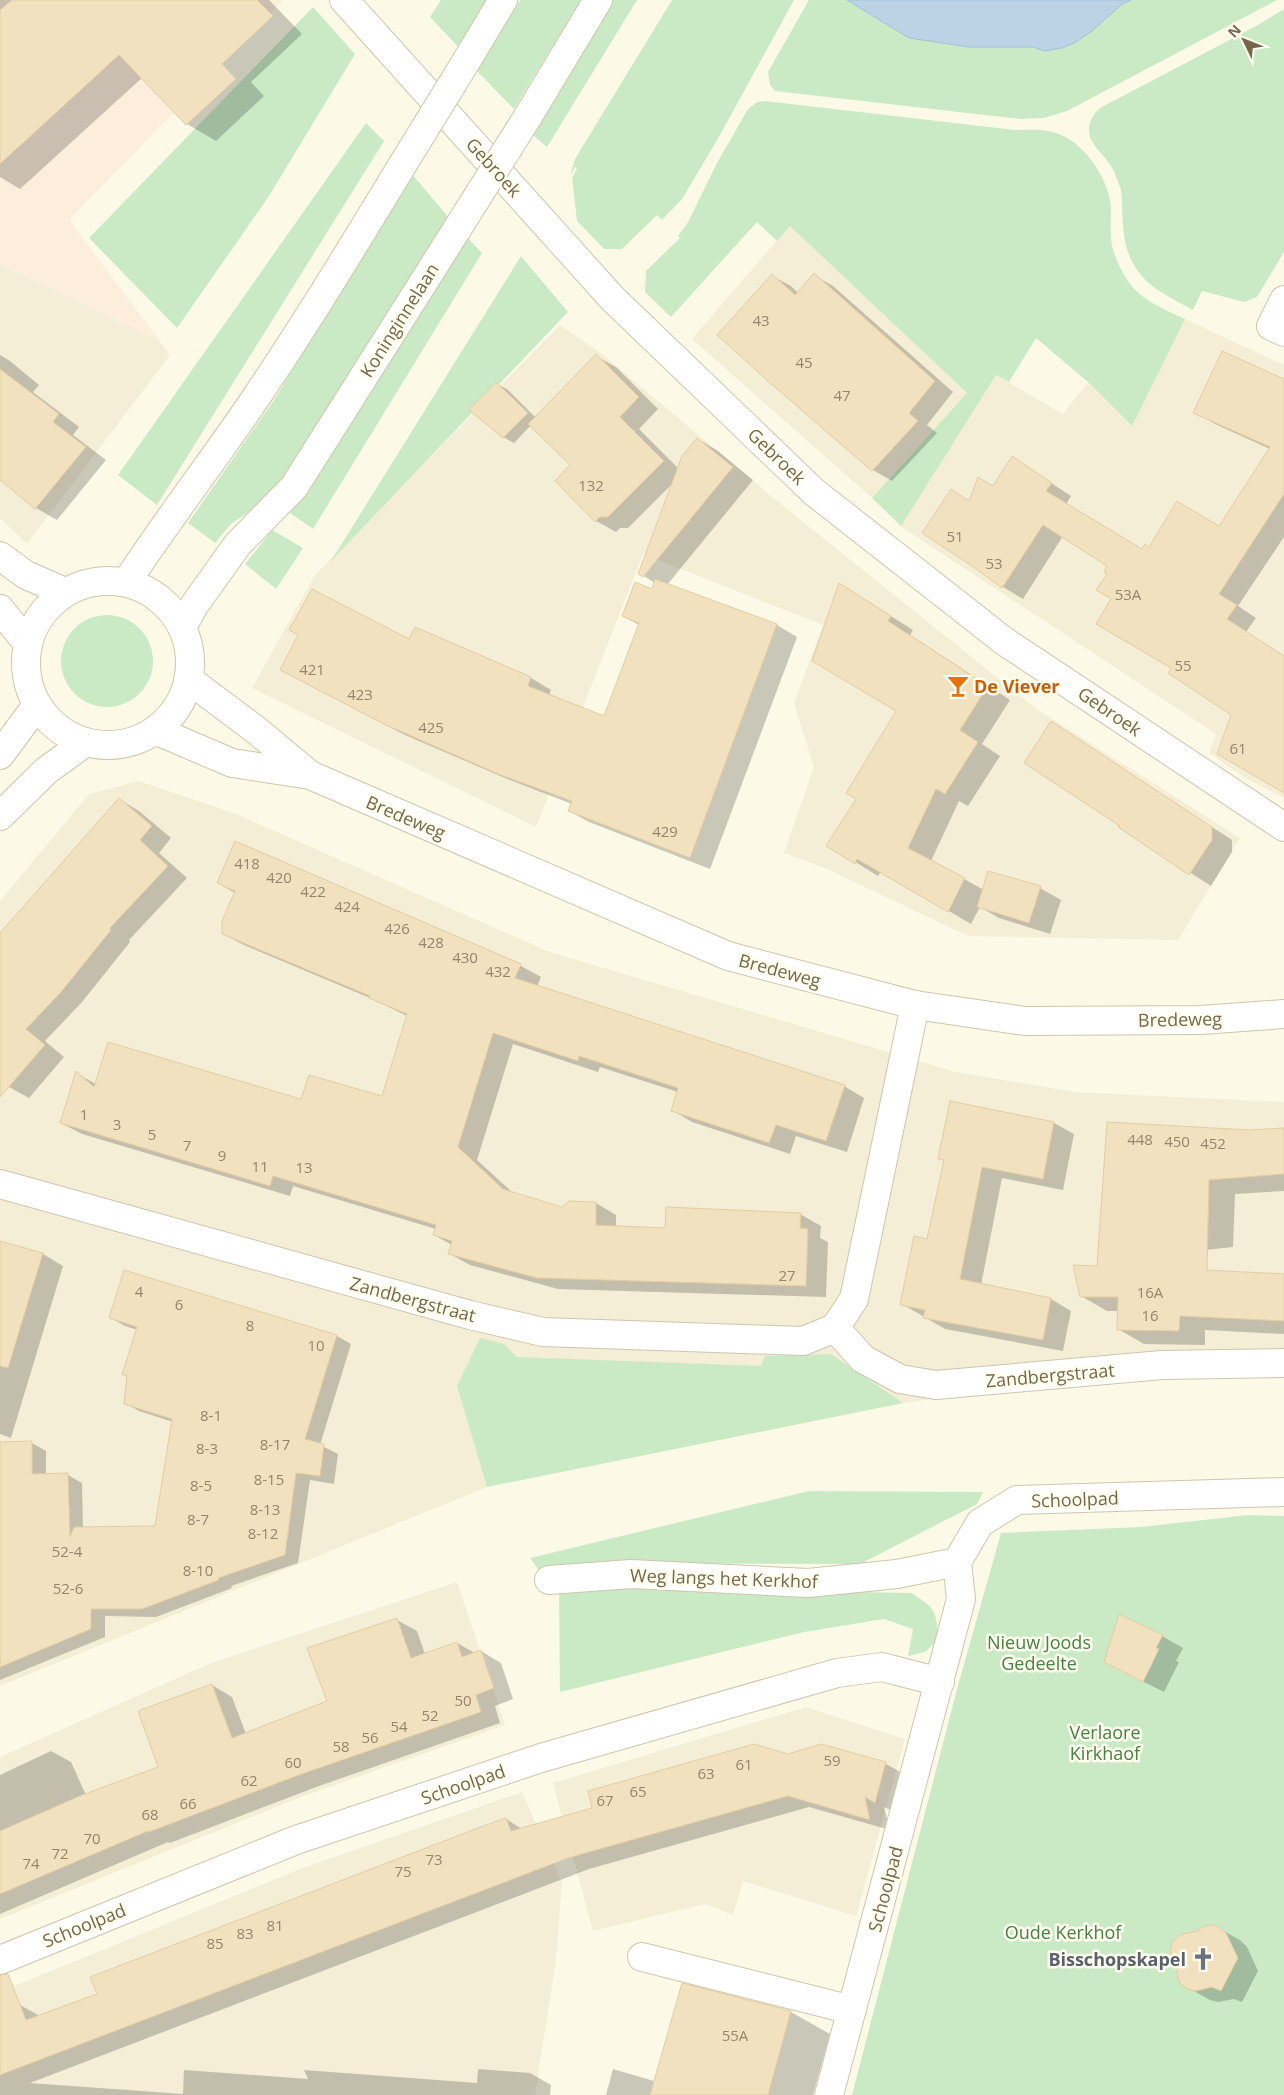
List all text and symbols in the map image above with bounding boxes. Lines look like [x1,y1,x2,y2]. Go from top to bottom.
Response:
north arrow [1219,15,1269,65]
text: N [1223,20,1245,41]
street label: Gebroek [461,132,527,202]
street label: Koninginnelaan [354,258,444,382]
house number: 43 [752,310,770,330]
house number: 45 [795,352,813,372]
house number: 47 [833,385,851,405]
street label: Gebroek [743,422,812,490]
house number: 132 [578,475,604,495]
house number: 51 [946,526,964,546]
house number: 53 [985,553,1003,573]
house number: 53A [1115,584,1142,604]
house number: 55 [1174,655,1192,675]
house number: 421 [299,659,325,679]
bar icon: De Viever [945,673,971,699]
place label: De Viever [974,674,1060,698]
street label: Gebroek [1073,681,1147,741]
house number: 423 [347,684,373,704]
house number: 425 [418,717,444,737]
house number: 61 [1229,738,1247,758]
street label: Bredeweg [363,790,450,845]
house number: 429 [652,821,678,841]
house number: 418 [234,853,260,873]
house number: 420 [266,867,292,887]
house number: 422 [300,881,326,901]
house number: 424 [334,896,360,916]
house number: 426 [384,918,410,938]
house number: 428 [418,932,444,952]
house number: 430 [452,947,478,967]
street label: Bredeweg [736,948,824,993]
house number: 432 [485,961,511,981]
street label: Bredeweg [1138,1006,1222,1032]
house number: 1 [80,1104,88,1124]
house number: 3 [113,1114,121,1134]
house number: 5 [148,1124,156,1144]
house number: 448 [1127,1129,1153,1149]
house number: 450 [1164,1131,1190,1151]
house number: 452 [1200,1133,1226,1153]
house number: 7 [183,1135,191,1155]
house number: 9 [218,1145,226,1165]
house number: 11 [251,1156,269,1176]
house number: 13 [295,1157,313,1177]
house number: 27 [778,1265,796,1285]
street label: Zandbergstraat [347,1271,479,1327]
house number: 4 [135,1281,144,1301]
house number: 16A [1137,1282,1164,1302]
house number: 6 [175,1294,183,1314]
house number: 16 [1141,1305,1159,1325]
house number: 8 [246,1315,254,1335]
house number: 10 [307,1335,325,1355]
street label: Zandbergstraat [985,1357,1115,1393]
house number: 8-1 [200,1405,222,1425]
house number: 8-17 [260,1434,290,1454]
house number: 8-3 [196,1438,218,1458]
house number: 8-15 [254,1469,284,1489]
house number: 8-5 [190,1475,212,1495]
street label: Schoolpad [1031,1485,1119,1513]
house number: 8-13 [250,1499,280,1519]
house number: 8-7 [187,1509,209,1529]
house number: 8-12 [248,1523,278,1543]
house number: 52-4 [52,1541,83,1561]
house number: 8-10 [183,1560,213,1580]
street label: Weg langs het Kerkhof [630,1563,819,1593]
house number: 52-6 [53,1578,83,1598]
park label: Nieuw Joods Gedeelte [987,1630,1091,1675]
house number: 50 [454,1690,472,1710]
house number: 52 [421,1705,439,1725]
house number: 54 [390,1716,408,1736]
park label: Verlaore Kirkhaof [1069,1720,1141,1765]
house number: 56 [361,1727,379,1747]
house number: 58 [332,1736,350,1756]
house number: 59 [823,1750,841,1770]
house number: 60 [284,1752,302,1772]
house number: 61 [735,1754,753,1774]
street label: Schoolpad [418,1758,508,1810]
house number: 63 [697,1763,715,1783]
house number: 62 [240,1770,258,1790]
house number: 65 [629,1781,647,1801]
house number: 67 [596,1790,614,1810]
house number: 66 [179,1793,197,1813]
house number: 68 [141,1804,159,1824]
house number: 70 [83,1828,101,1848]
house number: 72 [51,1843,69,1863]
street label: Schoolpad [862,1844,908,1934]
house number: 73 [425,1849,443,1869]
house number: 74 [22,1853,40,1873]
house number: 75 [394,1861,412,1881]
street label: Schoolpad [39,1897,129,1953]
house number: 81 [266,1915,284,1935]
park label: Oude Kerkhof [1005,1920,1122,1944]
house number: 83 [236,1923,254,1943]
house number: 85 [206,1933,224,1953]
church icon: Bisschopskapel [1190,1946,1216,1972]
place label: Bisschopskapel [1048,1947,1186,1971]
house number: 55A [722,2025,749,2045]

